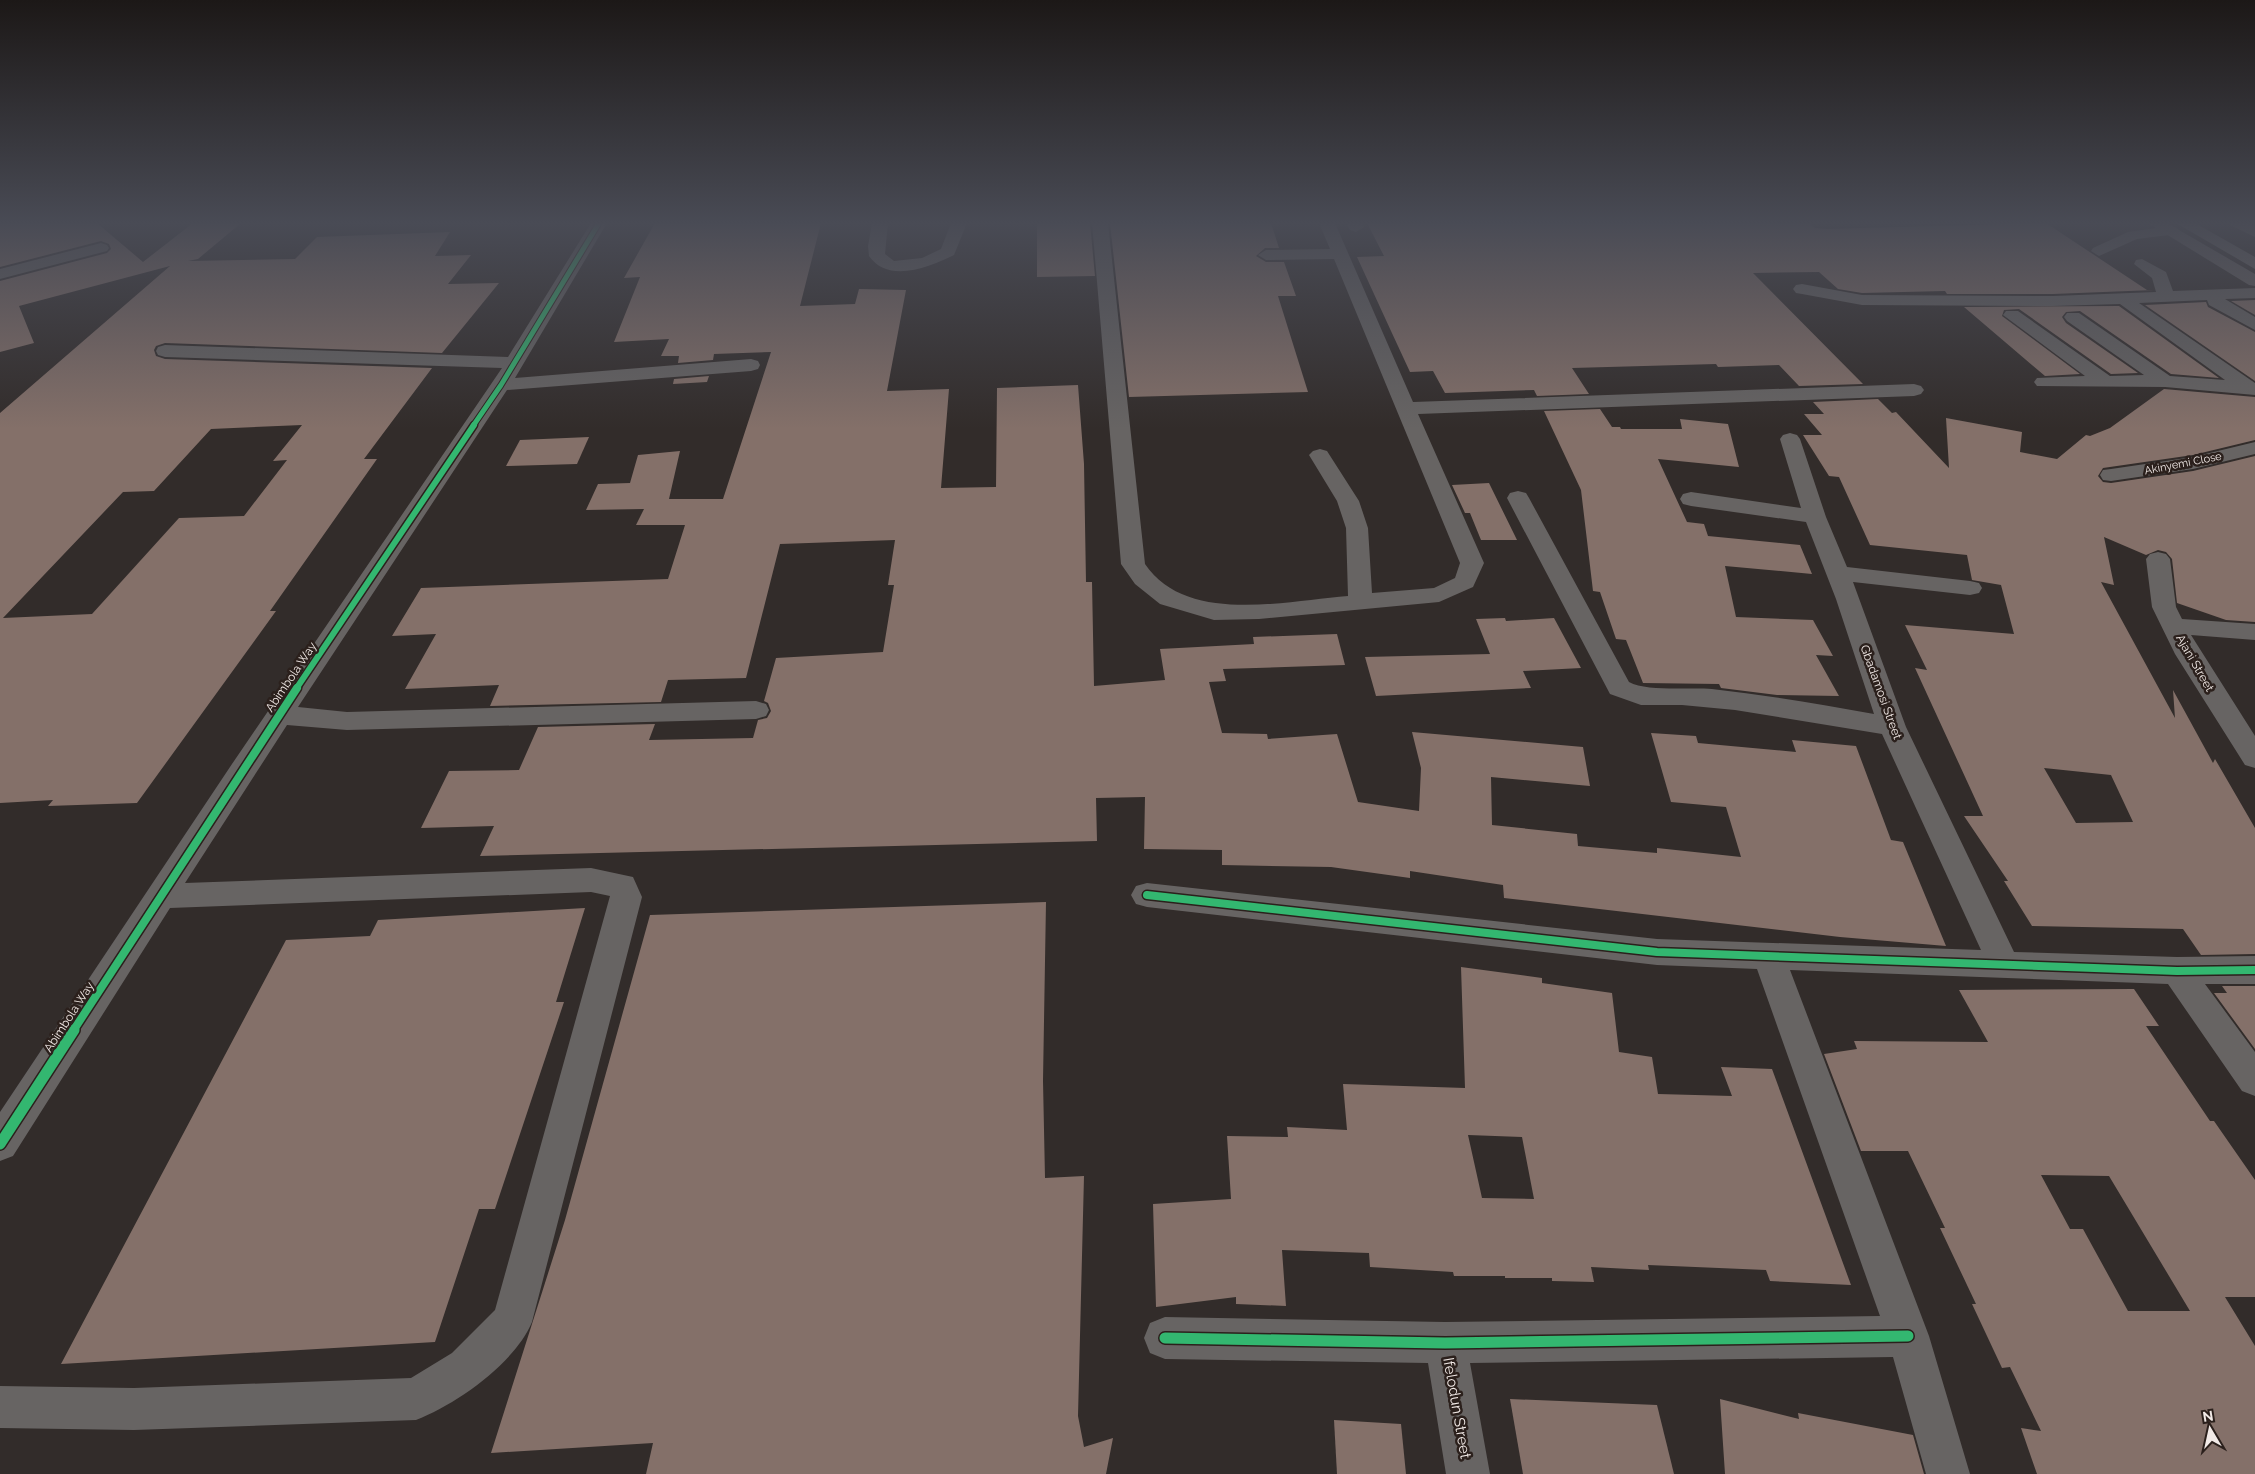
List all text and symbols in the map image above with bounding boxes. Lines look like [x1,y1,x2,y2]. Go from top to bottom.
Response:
street label: Akinyemi Close [2143,450,2223,477]
street label: Ajani Street [2173,632,2217,694]
street label: Abimbola Way [263,639,320,714]
street label: Gbadamosi Street [1857,643,1905,741]
street label: Abimbola Way [41,979,97,1055]
street label: Ifelodun Street [1439,1356,1475,1460]
north arrow [2185,1404,2235,1454]
text: N [2201,1407,2214,1425]

